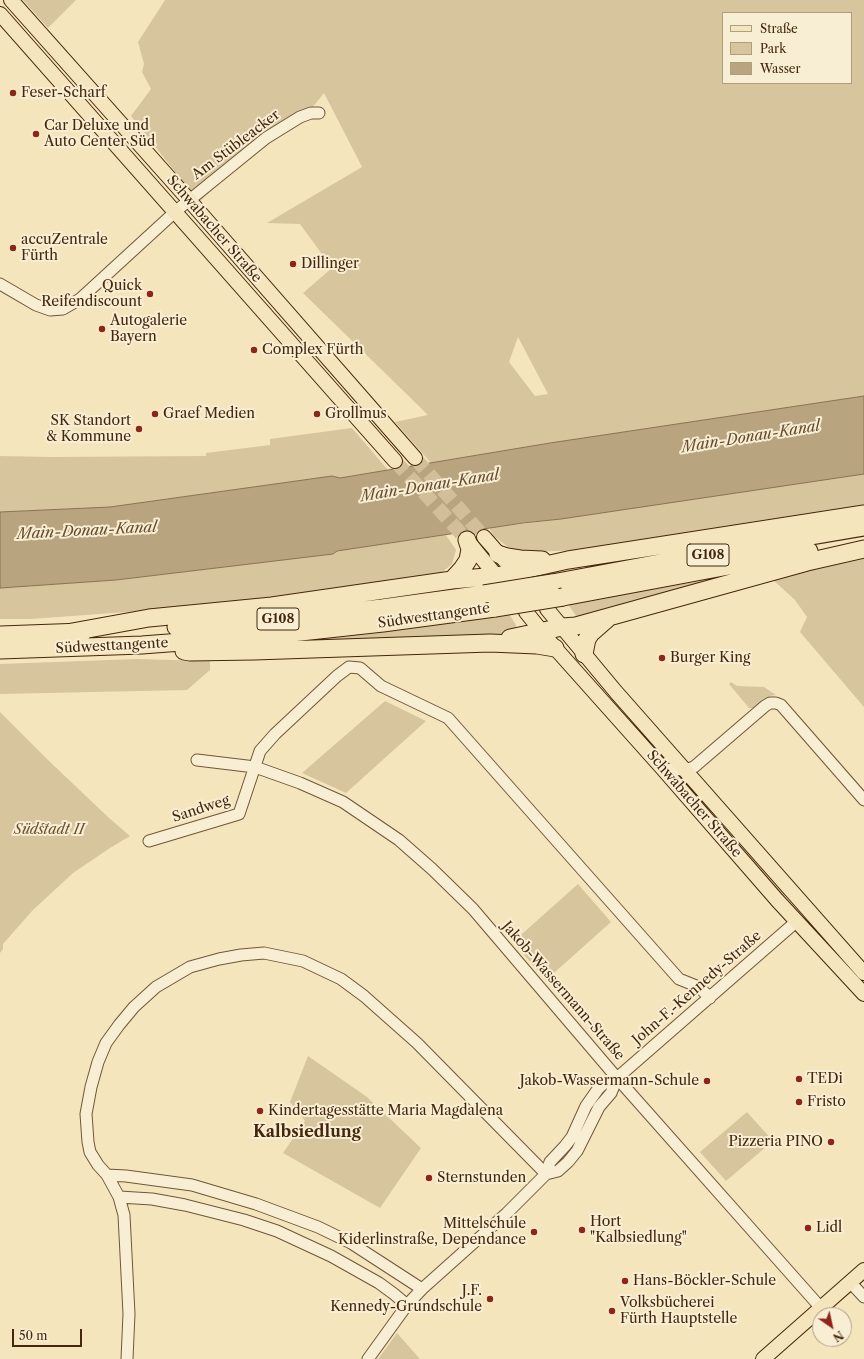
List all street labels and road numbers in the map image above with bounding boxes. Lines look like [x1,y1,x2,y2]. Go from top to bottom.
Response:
street label: Am Stübleacker [189,107,283,183]
street label: Schwabacher Straße [163,172,265,286]
road number: G108 [687,544,729,566]
street label: Südwesttangente [377,600,491,632]
road number: G108 [257,608,299,630]
street label: Südwesttangente [55,635,169,657]
street label: Schwabacher Straße [643,747,745,861]
street label: Sandweg [170,792,232,826]
street label: Jakob-Wassermann-Straße [498,918,628,1064]
street label: John-F.-Kennedy-Straße [629,927,765,1049]

